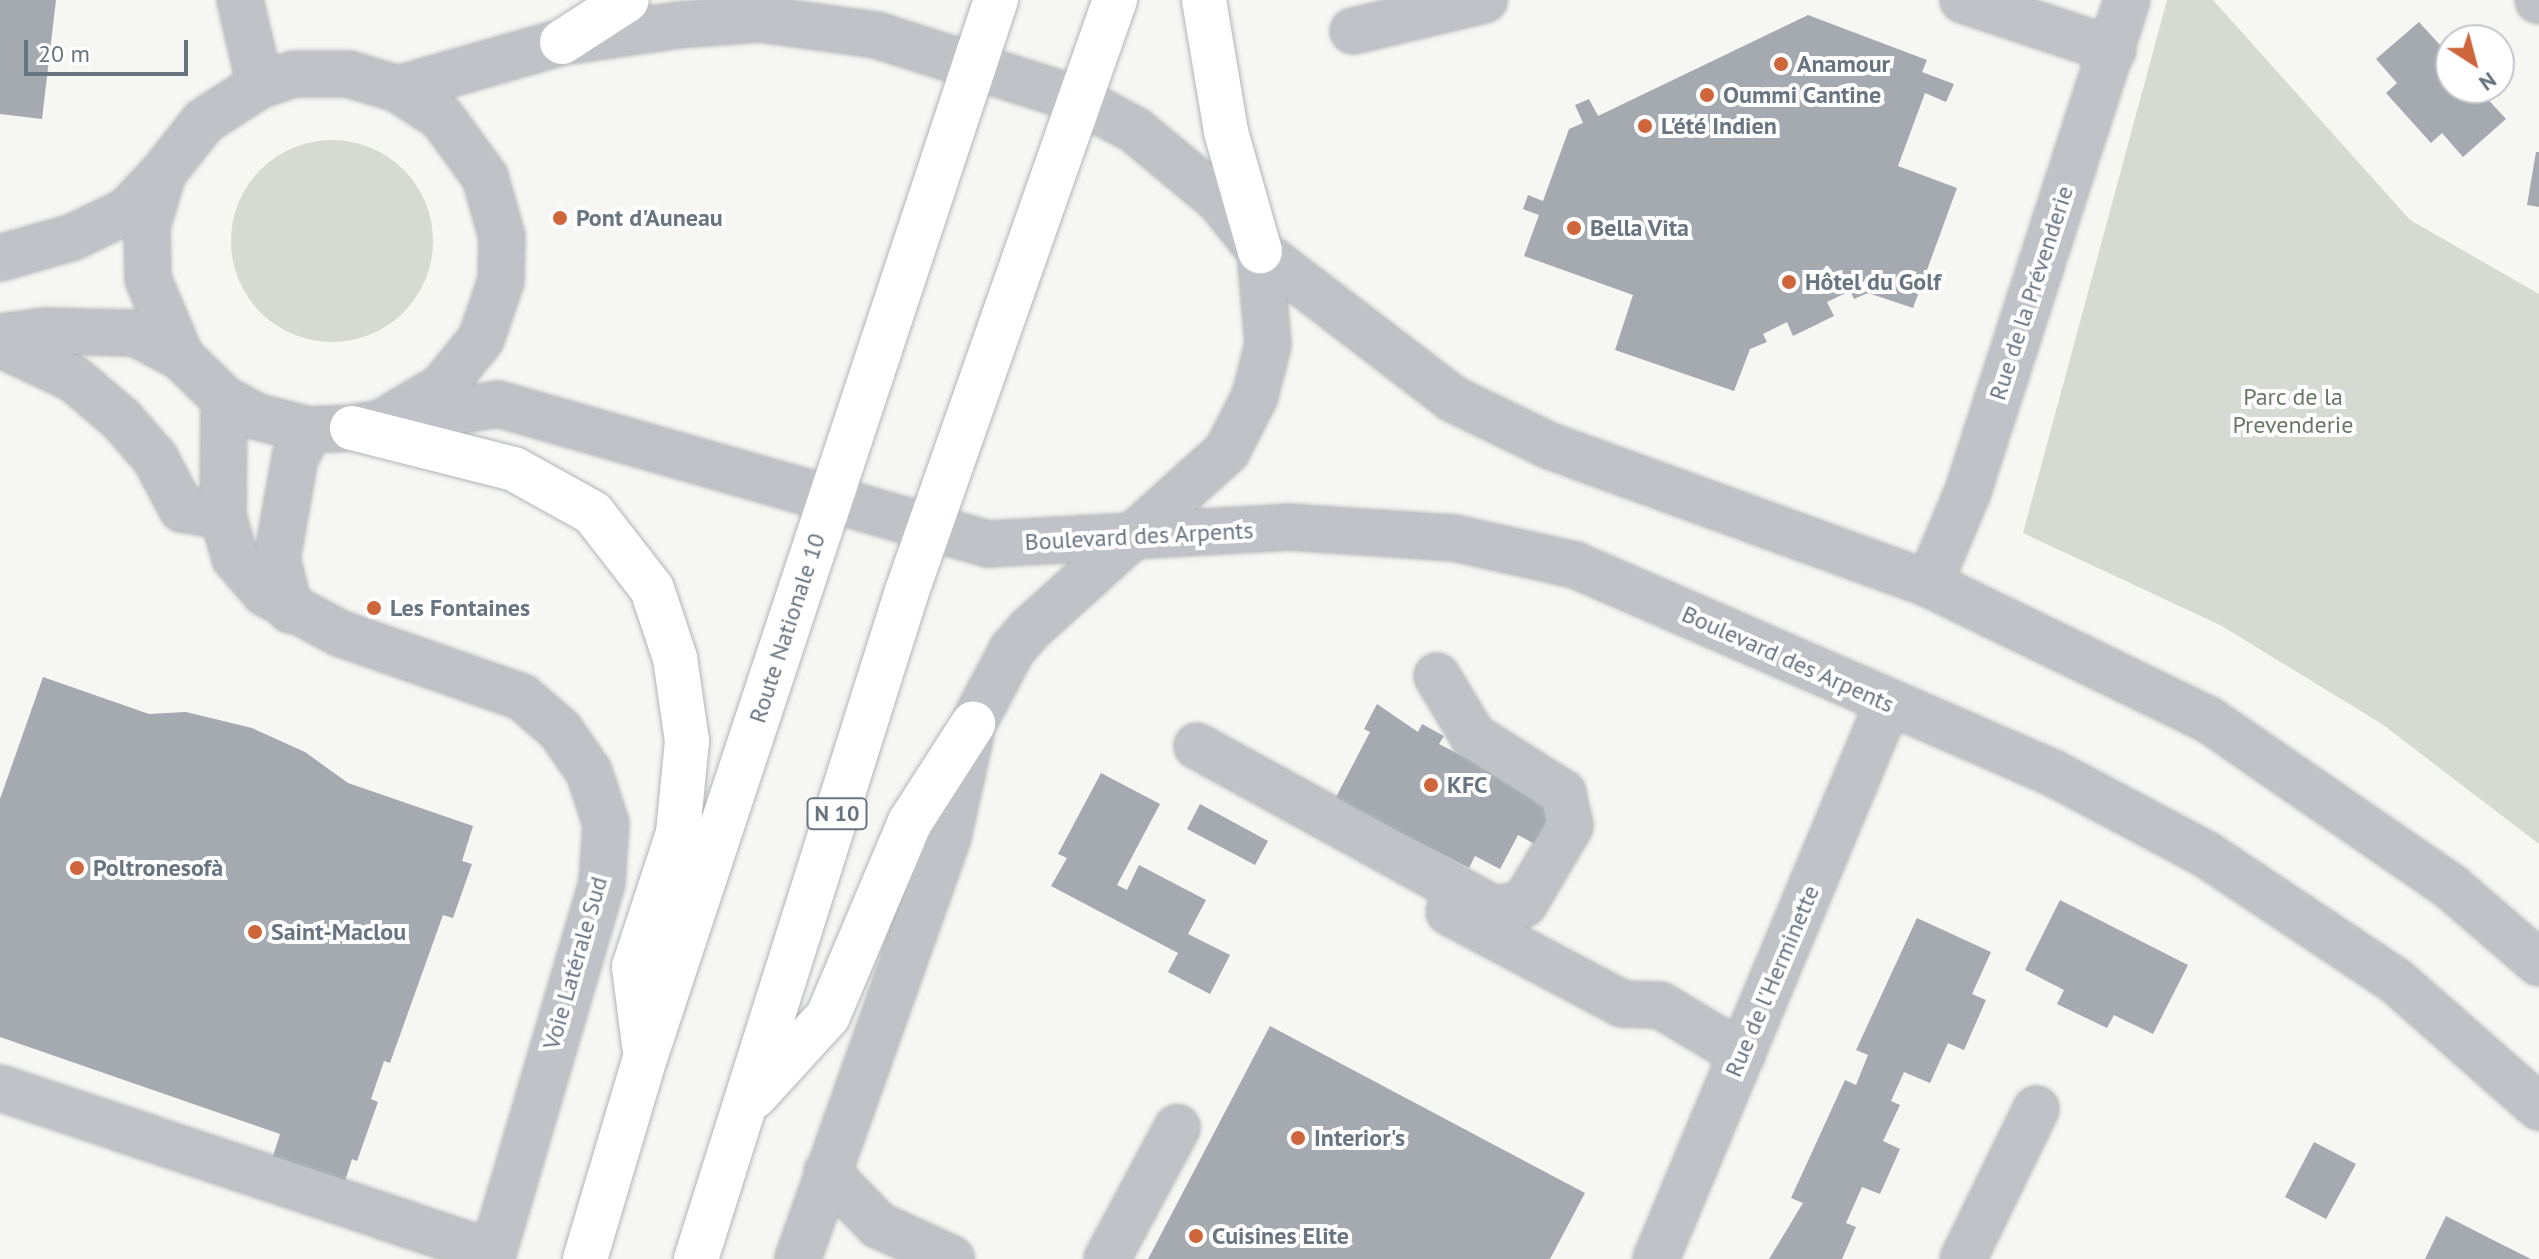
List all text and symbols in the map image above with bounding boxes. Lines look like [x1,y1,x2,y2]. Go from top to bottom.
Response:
scale bar [28,24,192,74]
north arrow [2435,24,2515,104]
text: 20 m [38,38,90,69]
place label: Anamour [1797,50,1890,78]
marker: Anamour [1772,55,1790,73]
text: N [2474,66,2502,97]
place label: Oummi Cantine [1723,81,1881,109]
marker: Oummi Cantine [1698,86,1716,104]
place label: L'été Indien [1661,112,1777,140]
marker: L'été Indien [1636,117,1654,135]
street label: Rue de la Prévenderie [1983,182,2079,404]
place label: Pont d'Auneau [576,204,723,232]
marker: Pont d'Auneau [551,209,569,227]
place label: Bella Vita [1590,214,1690,242]
marker: Bella Vita [1565,219,1583,237]
place label: Hôtel du Golf [1805,268,1941,296]
marker: Hôtel du Golf [1780,273,1798,291]
park label: Parc de la Prevenderie [2233,383,2353,439]
street label: Boulevard des Arpents [1024,516,1254,556]
street label: Route Nationale 10 [743,530,831,726]
place label: Les Fontaines [390,594,530,622]
marker: Les Fontaines [365,599,383,617]
street label: Boulevard des Arpents [1677,599,1899,719]
place label: KFC [1447,771,1487,799]
marker: KFC [1422,776,1440,794]
road number: N 10 [805,796,869,832]
place label: Poltronesofà [93,854,223,882]
marker: Poltronesofà [68,859,86,877]
street label: Voie Latérale Sud [537,873,613,1053]
street label: Rue de l'Herminette [1719,881,1825,1081]
place label: Saint-Maclou [271,918,406,946]
marker: Saint-Maclou [246,923,264,941]
place label: Interior's [1314,1124,1405,1152]
marker: Interior's [1289,1129,1307,1147]
place label: Cuisines Elite [1212,1222,1349,1250]
marker: Cuisines Elite [1187,1227,1205,1245]

